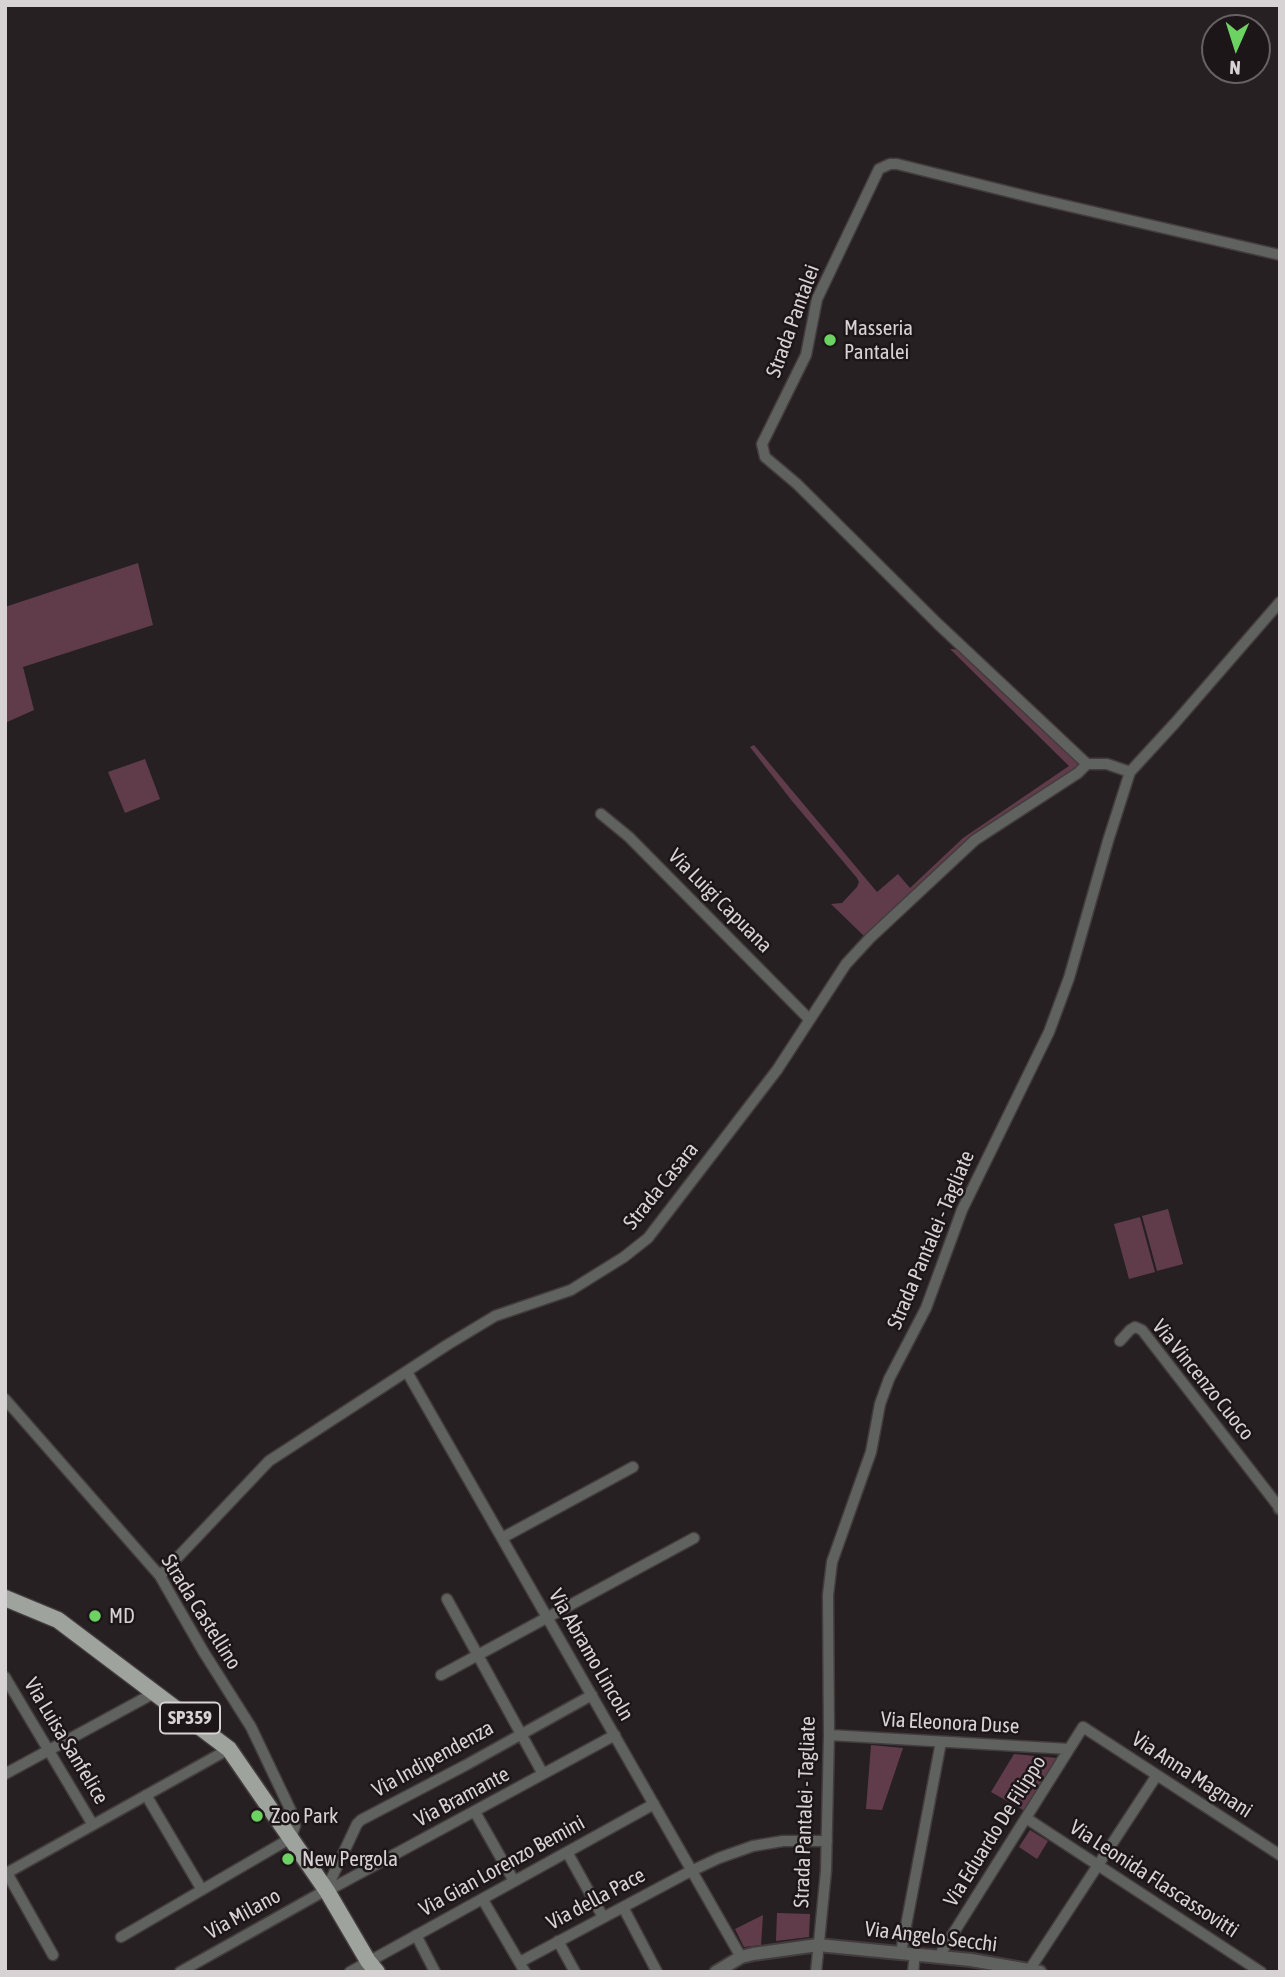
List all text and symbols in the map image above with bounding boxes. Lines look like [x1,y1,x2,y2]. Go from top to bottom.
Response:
north arrow [1201,14,1271,84]
text: N [1229,57,1241,79]
street label: Strada Pantalei [761,261,825,381]
place label: Masseria Pantalei [844,315,913,365]
marker: Masseria Pantalei [822,332,838,348]
street label: Via Luigi Capuana [663,844,777,958]
street label: Strada Casara [618,1137,704,1235]
street label: Strada Pantalei - Tagliate [882,1147,980,1333]
street label: Via Vincenzo Cuoco [1147,1315,1259,1445]
street label: Strada Castellino [156,1550,246,1674]
street label: Via Abramo Lincoln [543,1585,639,1725]
place label: MD [109,1603,135,1629]
marker: MD [87,1608,103,1624]
street label: Via Luisa Sanfelice [18,1673,114,1809]
road number: SP359 [160,1702,220,1734]
street label: Via Eleonora Duse [880,1707,1020,1739]
street label: Via Indipendenza [368,1715,498,1803]
street label: Strada Pantalei - Tagliate [789,1716,821,1908]
street label: Via Anna Magnani [1127,1727,1257,1823]
street label: Via Eduardo De Filippo [938,1751,1052,1911]
street label: Via Bramante [410,1762,514,1832]
place label: Zoo Park [271,1803,338,1829]
marker: Zoo Park [249,1808,265,1824]
street label: Via Gian Lorenzo Bemini [415,1810,589,1922]
street label: Via Leonida Flascassovitti [1065,1815,1243,1943]
place label: New Pergola [302,1846,398,1872]
marker: New Pergola [280,1851,296,1867]
street label: Via della Pace [542,1863,650,1935]
street label: Via Milano [201,1883,285,1945]
street label: Via Angelo Secchi [863,1916,999,1958]

